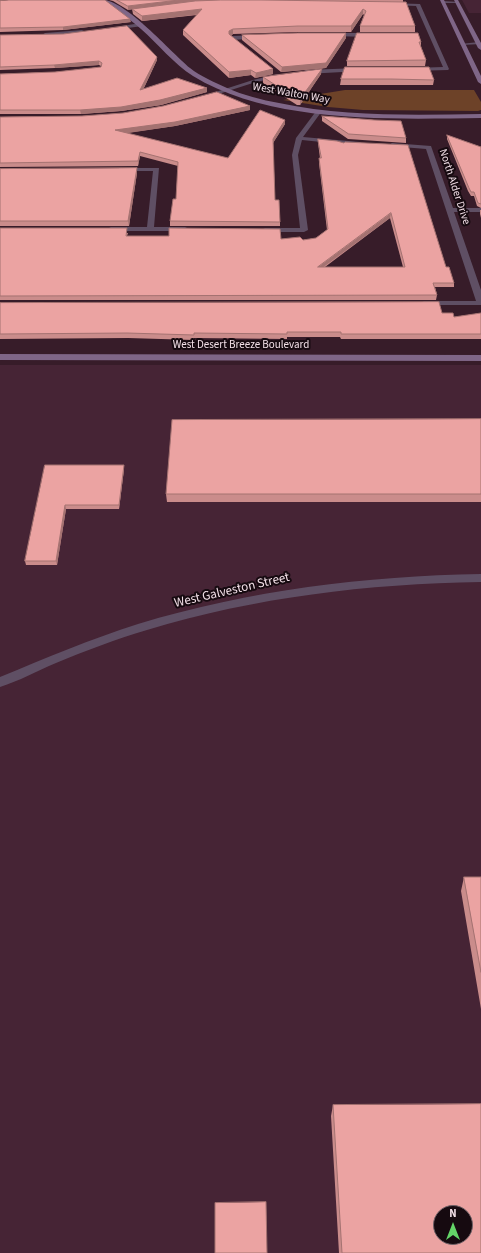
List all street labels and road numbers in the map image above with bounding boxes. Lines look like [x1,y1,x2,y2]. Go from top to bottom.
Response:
street label: West Walton Way [251,81,331,107]
street label: North Alder Drive [436,147,472,227]
street label: West Desert Breeze Boulevard [173,339,309,353]
street label: West Galveston Street [173,570,291,612]

